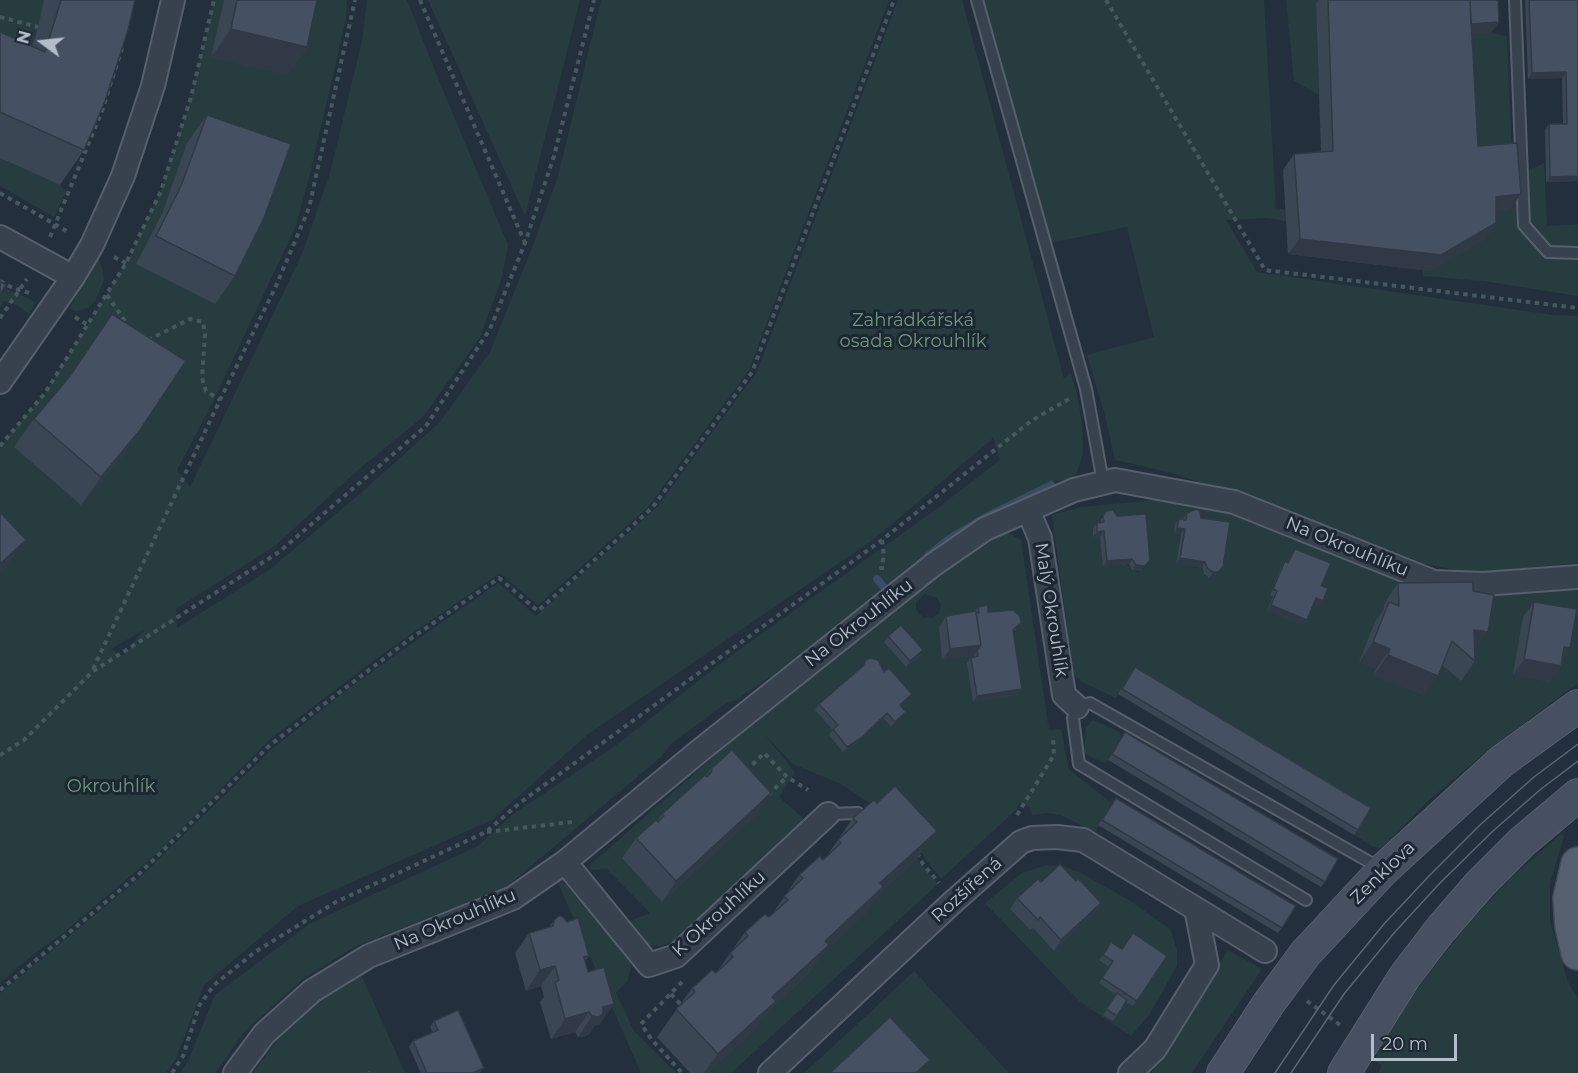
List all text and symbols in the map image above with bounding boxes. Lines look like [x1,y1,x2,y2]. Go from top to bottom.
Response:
north arrow [12,12,72,72]
text: N [13,29,35,46]
park label: Zahrádkářská osada Okrouhlík [840,310,986,352]
street label: Na Okrouhlíku [1282,513,1412,581]
street label: Malý Okrouhlík [1030,541,1072,679]
street label: Na Okrouhlíku [801,574,917,672]
park label: Okrouhlík [67,776,155,798]
street label: Zenklova [1346,837,1420,909]
street label: Rozšířená [927,853,1007,927]
street label: K Okrouhlíku [668,866,770,962]
street label: Na Okrouhlíku [391,885,519,955]
scale bar [1374,1022,1460,1060]
text: 20 m [1382,1033,1428,1055]

